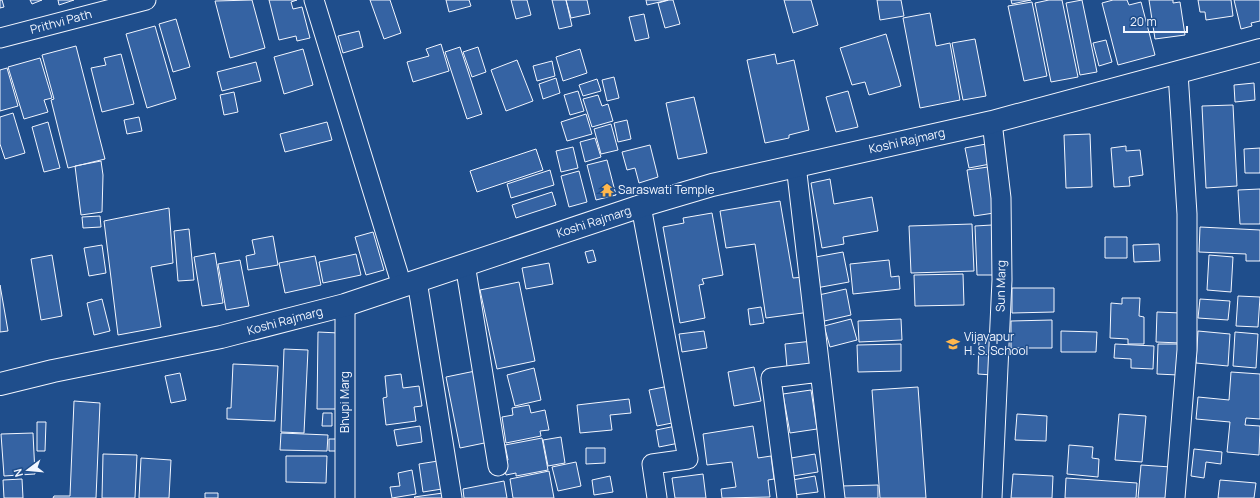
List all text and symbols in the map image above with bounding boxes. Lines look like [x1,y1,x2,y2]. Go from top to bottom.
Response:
street label: Prithvi Path [28,5,94,38]
scale bar [1124,8,1187,34]
text: 20 m [1130,13,1157,30]
street label: Koshi Rajmarg [867,124,947,158]
place label: Saraswati Temple [618,181,715,198]
temple icon: Saraswati Temple [599,182,615,198]
street label: Koshi Rajmarg [554,201,633,242]
street label: Sun Marg [992,260,1009,312]
street label: Koshi Rajmarg [245,302,325,339]
place label: Vijayapur H. S. School [964,328,1028,359]
school or university icon: Vijayapur H. S. School [945,336,961,352]
street label: Bhupi Marg [336,371,353,433]
north arrow [8,450,48,490]
text: N [10,467,26,479]

